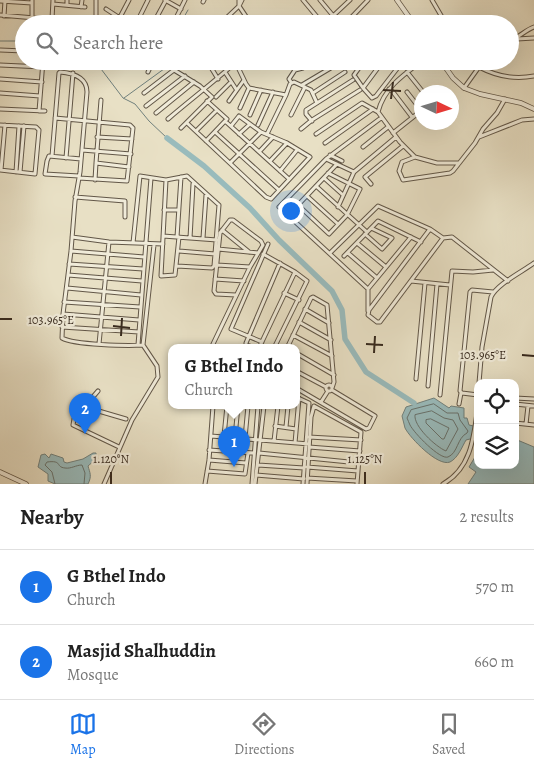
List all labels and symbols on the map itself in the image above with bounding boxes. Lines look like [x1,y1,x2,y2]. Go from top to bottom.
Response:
north arrow [414,85,459,130]
your location [278,198,304,224]
text: 103.965°E [28,312,74,328]
text: 103.965°E [460,347,506,363]
pin: 2 [69,393,101,434]
pin: 1 [218,426,250,467]
text: 1.120°N [93,451,129,467]
text: 1.125°N [348,451,383,467]

